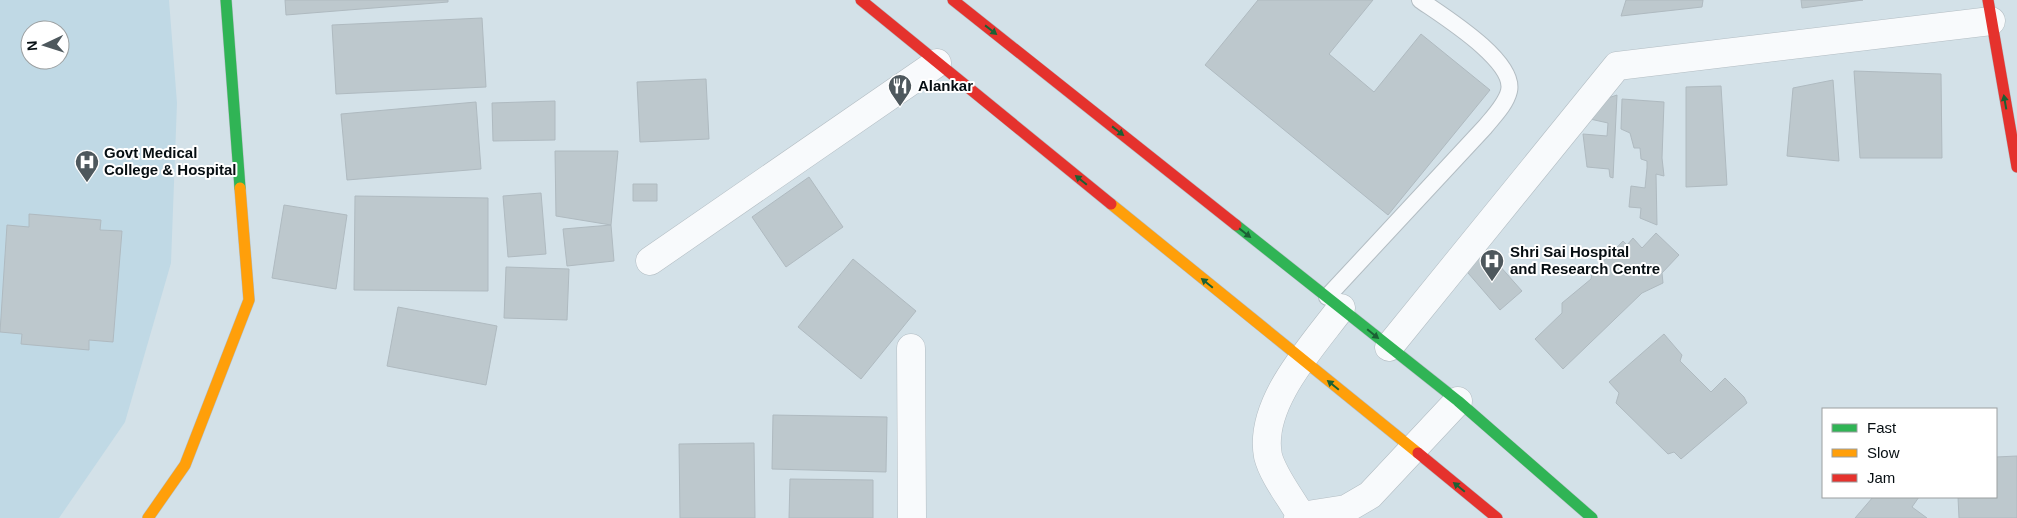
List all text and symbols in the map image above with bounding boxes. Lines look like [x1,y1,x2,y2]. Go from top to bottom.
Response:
north arrow [20,20,70,70]
one-way arrow [984,25,997,36]
text: N [24,40,40,52]
restaurant icon: Alankar [887,73,913,107]
place label: Alankar [918,77,973,94]
one-way arrow [2001,93,2009,109]
one-way arrow [1111,126,1124,137]
place label: Govt Medical College & Hospital [104,144,237,178]
hospital icon: Govt Medical College & Hospital [74,149,100,183]
one-way arrow [1075,175,1088,186]
one-way arrow [1239,227,1252,238]
place label: Shri Sai Hospital and Research Centre [1510,243,1660,277]
hospital icon: Shri Sai Hospital and Research Centre [1479,248,1505,282]
one-way arrow [1201,277,1214,288]
one-way arrow [1366,328,1379,339]
one-way arrow [1327,379,1340,390]
legend [1822,408,1997,498]
text: Fast [1867,419,1897,436]
text: Slow [1867,444,1900,461]
text: Jam [1867,469,1895,486]
one-way arrow [1453,482,1466,493]

